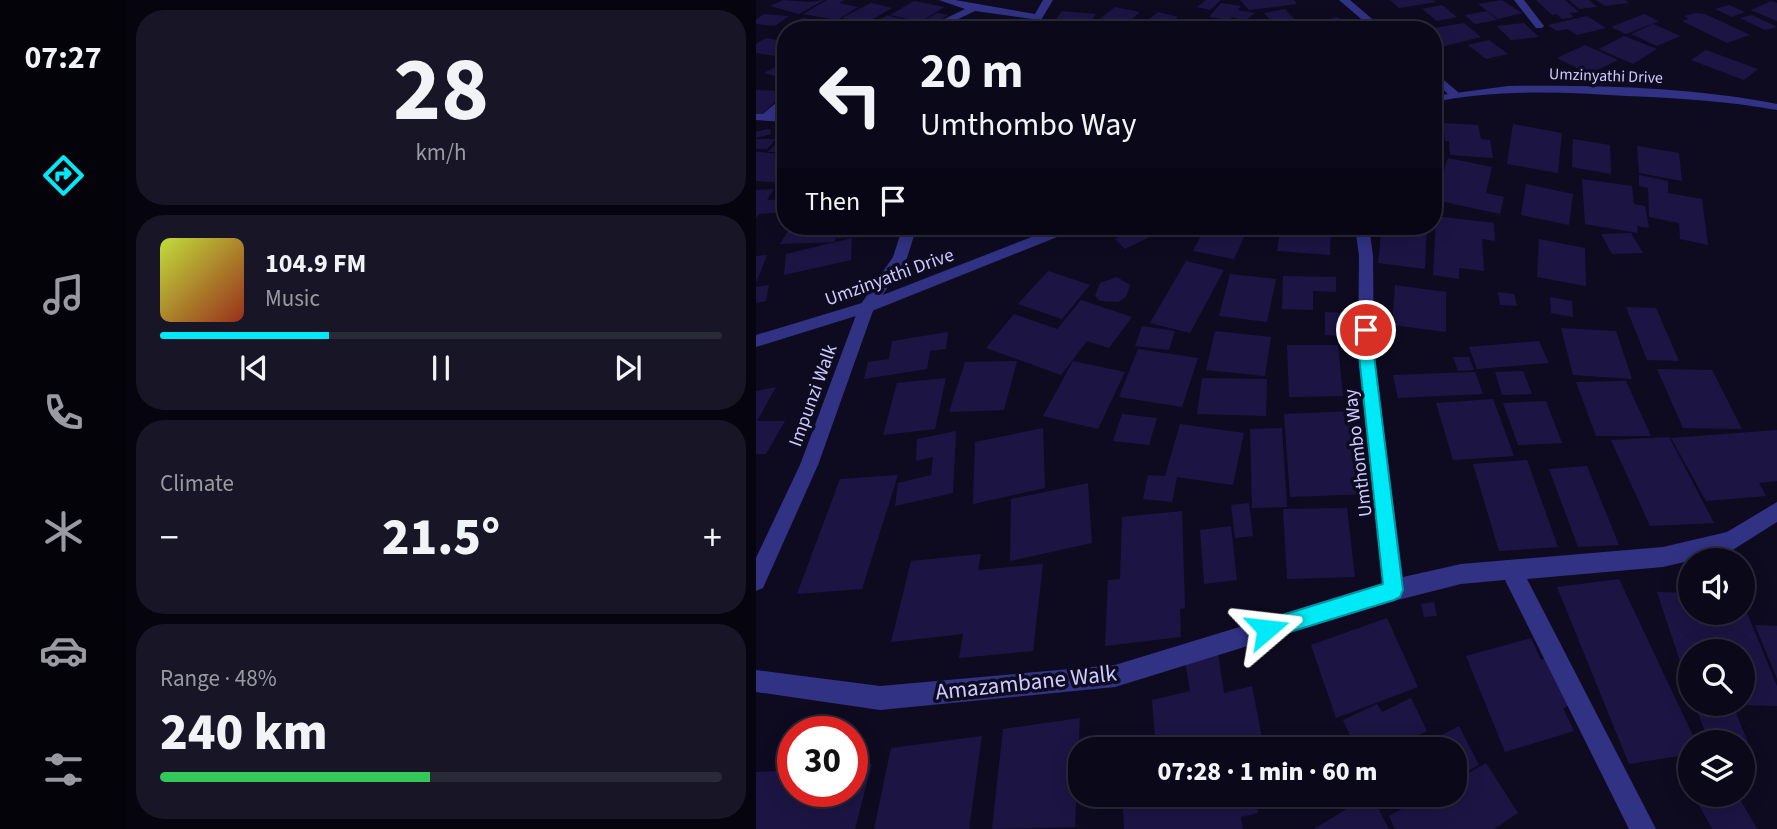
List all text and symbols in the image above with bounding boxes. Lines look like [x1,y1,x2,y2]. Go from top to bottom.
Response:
text: 28 [393,26,489,155]
text: 07:27 [24,35,102,81]
text: 20 m [920,37,1024,107]
icon: left [805,49,896,140]
street label: Umzinyathi Drive [1549,63,1663,89]
text: Umthombo Way [920,102,1136,148]
text: km/h [415,136,467,169]
icon: directions [39,151,88,200]
icon: arrive [874,182,912,220]
text: Then [805,183,860,220]
street label: Umzinyathi Drive [821,242,958,313]
text: 104.9 FM [265,245,366,282]
icon: music [39,270,88,319]
text: Music [265,282,320,315]
pin [1336,300,1396,360]
icon: arrive [1347,311,1385,349]
street label: Impunzi Walk [782,340,845,450]
icon: previous [235,349,273,387]
icon: pause [422,349,460,387]
icon: next [609,349,647,387]
street label: Umthombo Way [1337,387,1380,518]
icon: phone [39,388,88,437]
text: Climate [160,467,234,500]
text: 21.5° [382,501,500,575]
icon: climate [39,507,88,556]
text: − [160,511,179,565]
text: + [703,511,722,565]
map controls [1678,548,1755,807]
button: sound [1678,548,1755,625]
position arrow [1230,592,1304,666]
icon: car [39,626,88,675]
button: search [1678,639,1755,716]
street label: Amazambane Walk [934,657,1119,708]
text: Range · 48% [160,662,277,695]
text: 240 km [160,696,328,770]
speed limit sign: 30 [777,716,868,807]
button: layers [1678,730,1755,807]
icon: filters [39,745,88,794]
text: 07:28 · 1 min · 60 m [1158,753,1377,790]

